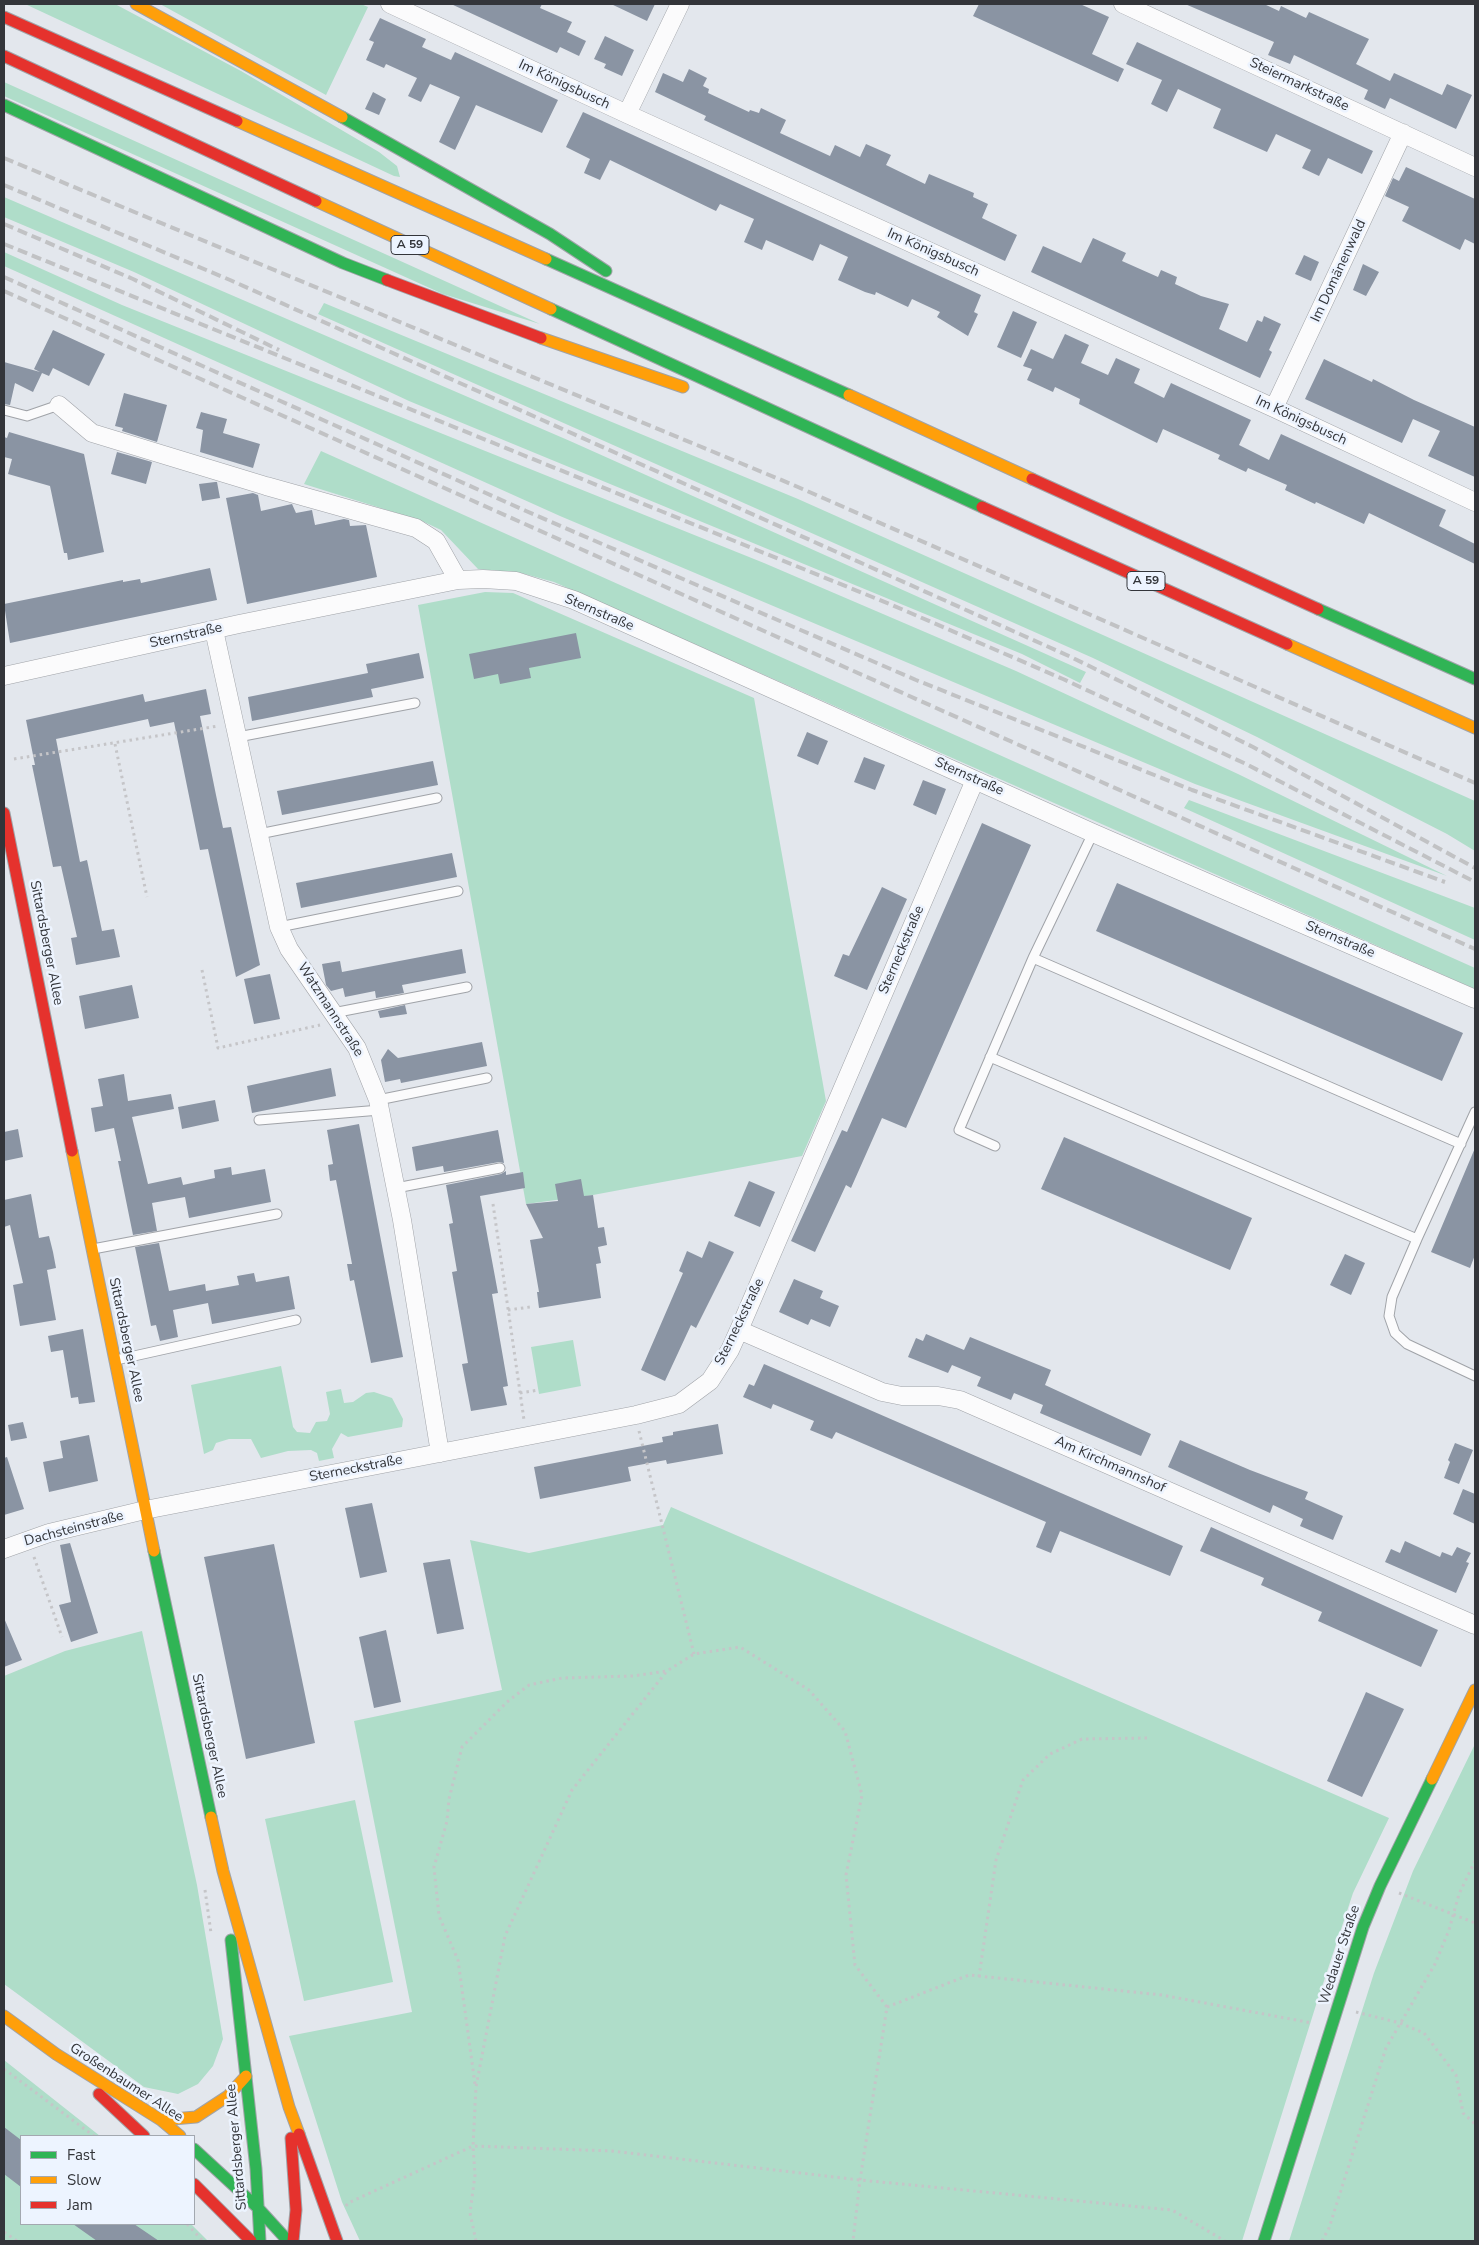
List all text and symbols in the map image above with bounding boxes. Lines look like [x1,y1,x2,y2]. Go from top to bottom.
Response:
street label: Steiermarkstraße [1247,55,1351,115]
street label: Im Königsbusch [516,56,612,114]
street label: Im Domänenwald [1308,217,1370,325]
street label: Im Königsbusch [884,225,982,281]
road number: A 59 [391,236,429,254]
street label: Im Königsbusch [1253,392,1349,450]
road number: A 59 [1127,572,1165,590]
street label: Sternstraße [562,591,636,635]
street label: Sternstraße [148,620,224,652]
street label: Sternstraße [932,754,1006,800]
street label: Sittardsberger Allee [26,879,66,1007]
street label: Sterneckstraße [876,903,928,997]
street label: Sternstraße [1303,918,1377,962]
street label: Watzmannstraße [293,960,367,1060]
street label: Sittardsberger Allee [105,1276,147,1404]
street label: Sterneckstraße [712,1276,768,1368]
street label: Am Kirchmannshof [1052,1433,1168,1497]
street label: Sterneckstraße [308,1452,404,1486]
street label: Dachsteinstraße [22,1508,126,1550]
street label: Sittardsberger Allee [188,1672,230,1800]
street label: Wedauer Straße [1316,1903,1364,2007]
street label: Großenbaumer Allee [66,2040,186,2126]
street label: Sittardsberger Allee [223,2083,251,2211]
legend [20,2135,195,2225]
text: Fast [67,2145,95,2165]
text: Slow [67,2170,101,2190]
text: Jam [67,2195,93,2215]

